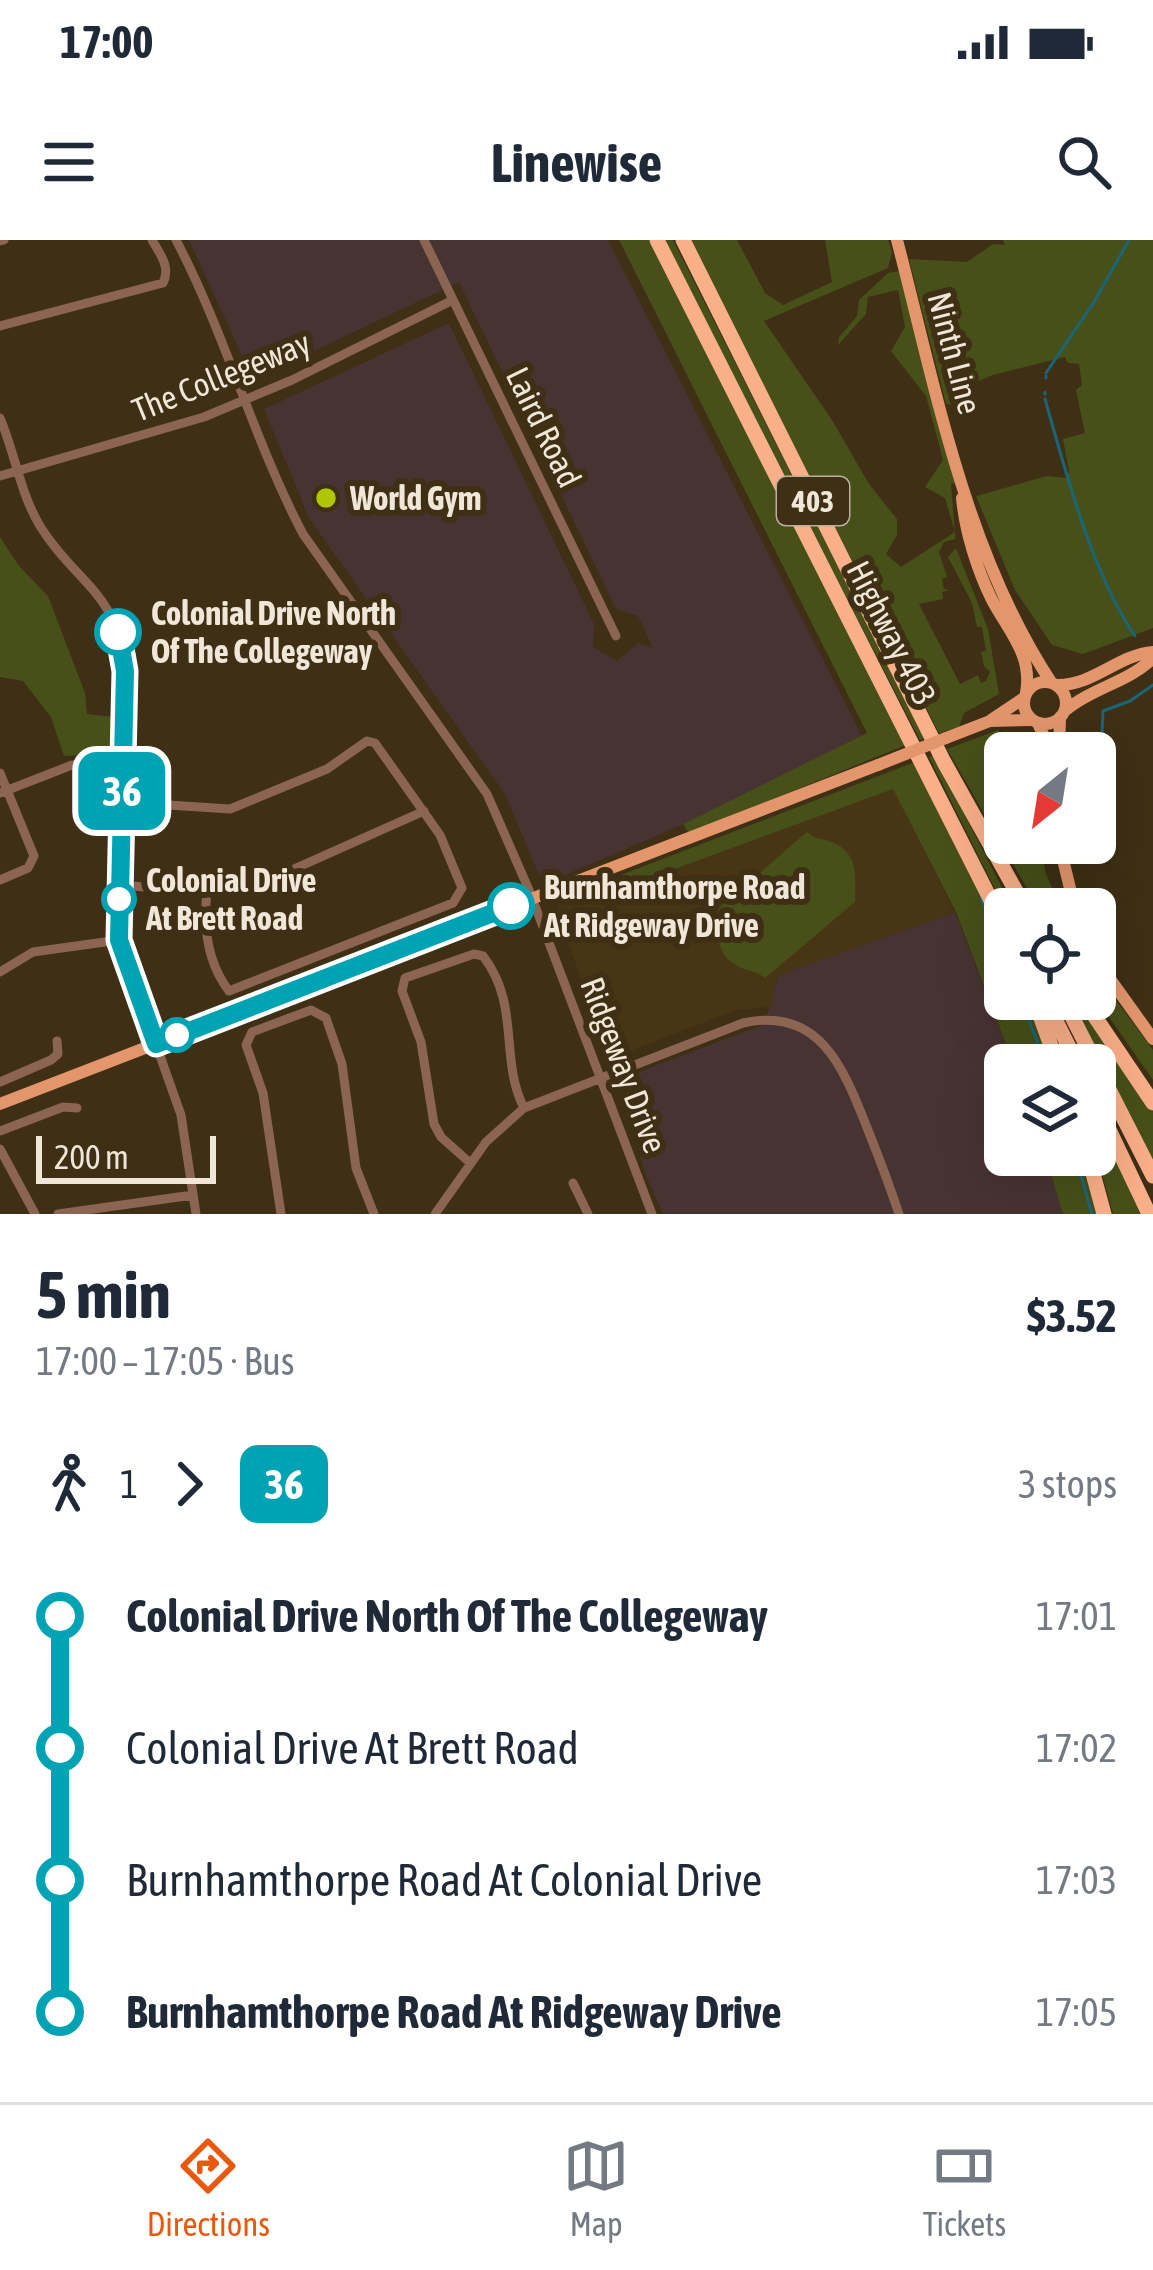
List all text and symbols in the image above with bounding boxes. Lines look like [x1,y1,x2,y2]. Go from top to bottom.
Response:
text: 17:00 [60,16,154,68]
icon: menu [36,129,102,195]
icon: search [1051,129,1117,195]
text: Linewise [491,132,662,193]
street label: Ninth Line [921,288,989,418]
street label: The Collegeway [127,323,315,429]
street label: Laird Road [499,361,589,493]
road number: 403 [777,477,849,525]
place label: World Gym [349,479,482,517]
marker: World Gym [313,485,339,511]
street label: Highway 403 [840,555,944,711]
place label: Colonial Drive North Of The Collegeway [151,594,396,670]
marker: Colonial Drive North Of The Collegeway [96,610,140,654]
north arrow [984,732,1116,864]
map controls [984,732,1116,1176]
line badge: 36 [68,752,176,830]
text: 36 [102,767,142,815]
place label: Colonial Drive At Brett Road [145,861,317,937]
place label: Burnhamthorpe Road At Ridgeway Drive [543,868,805,944]
marker: Colonial Drive At Brett Road [103,883,135,915]
marker: Burnhamthorpe Road At Ridgeway Drive [489,884,533,928]
button: locate [984,888,1116,1020]
street label: Ridgeway Drive [573,972,675,1158]
unlabelled marker [161,1019,193,1051]
button: layers [984,1044,1116,1176]
scale bar [36,1130,216,1183]
text: 200 m [54,1138,129,1176]
text: 5 min [36,1256,171,1332]
text: $3.52 [1027,1290,1117,1342]
text: 17:00 – 17:05 · Bus [36,1339,295,1383]
icon: walk [36,1451,102,1517]
icon: forward [156,1451,222,1517]
text: 36 [264,1460,304,1508]
text: 1 [120,1462,138,1506]
text: 3 stops [1018,1462,1117,1506]
text: Colonial Drive North Of The Collegeway [126,1590,768,1642]
text: 17:01 [1036,1594,1117,1638]
text: Colonial Drive At Brett Road [126,1722,579,1774]
text: 17:02 [1036,1726,1117,1770]
text: Burnhamthorpe Road At Colonial Drive [126,1854,762,1906]
text: 17:03 [1036,1858,1117,1902]
text: Burnhamthorpe Road At Ridgeway Drive [126,1986,782,2038]
text: 17:05 [1036,1990,1117,2034]
tab: Directions [147,2133,270,2243]
tab: Map [563,2133,629,2243]
tab: Tickets [923,2133,1006,2243]

